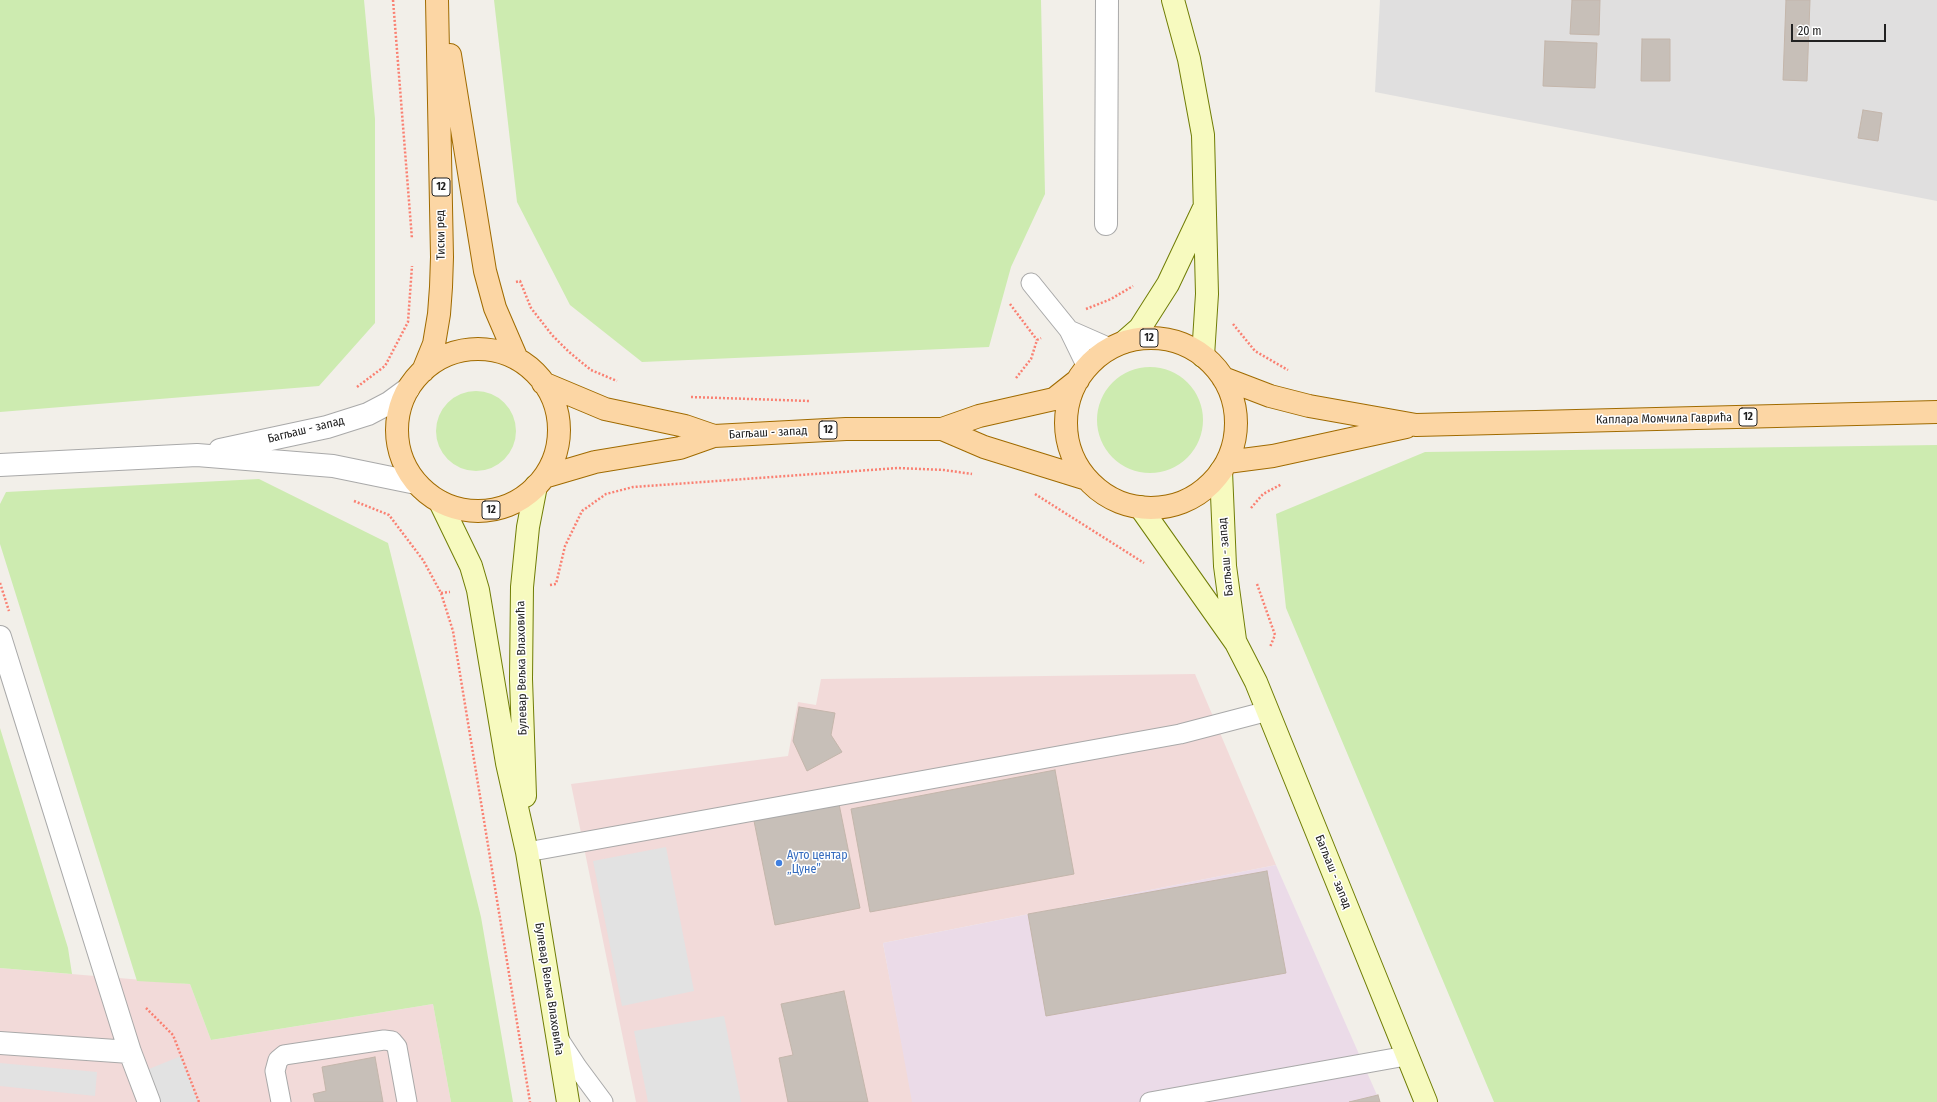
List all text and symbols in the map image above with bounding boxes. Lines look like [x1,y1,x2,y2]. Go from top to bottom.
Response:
scale bar [1793,16,1888,42]
text: 20 m [1798,24,1822,38]
road number: 12 [432,178,450,196]
street label: Тиски ред [433,210,449,260]
road number: 12 [1140,329,1158,347]
road number: 12 [1739,408,1757,426]
street label: Каплара Момчила Гаврића [1596,411,1732,427]
street label: Багљаш - запад [266,413,346,447]
road number: 12 [819,421,837,439]
street label: Багљаш - запад [728,424,808,442]
road number: 12 [482,501,500,519]
street label: Багљаш - запад [1215,517,1237,597]
street label: Булевар Вељка Влаховића [514,601,530,735]
street label: Багљаш - запад [1312,833,1354,911]
place label: Ауто центар „Цуне” [787,849,848,877]
marker: Ауто центар „Цуне” [774,858,784,868]
street label: Булевар Вељка Влаховића [531,921,567,1057]

